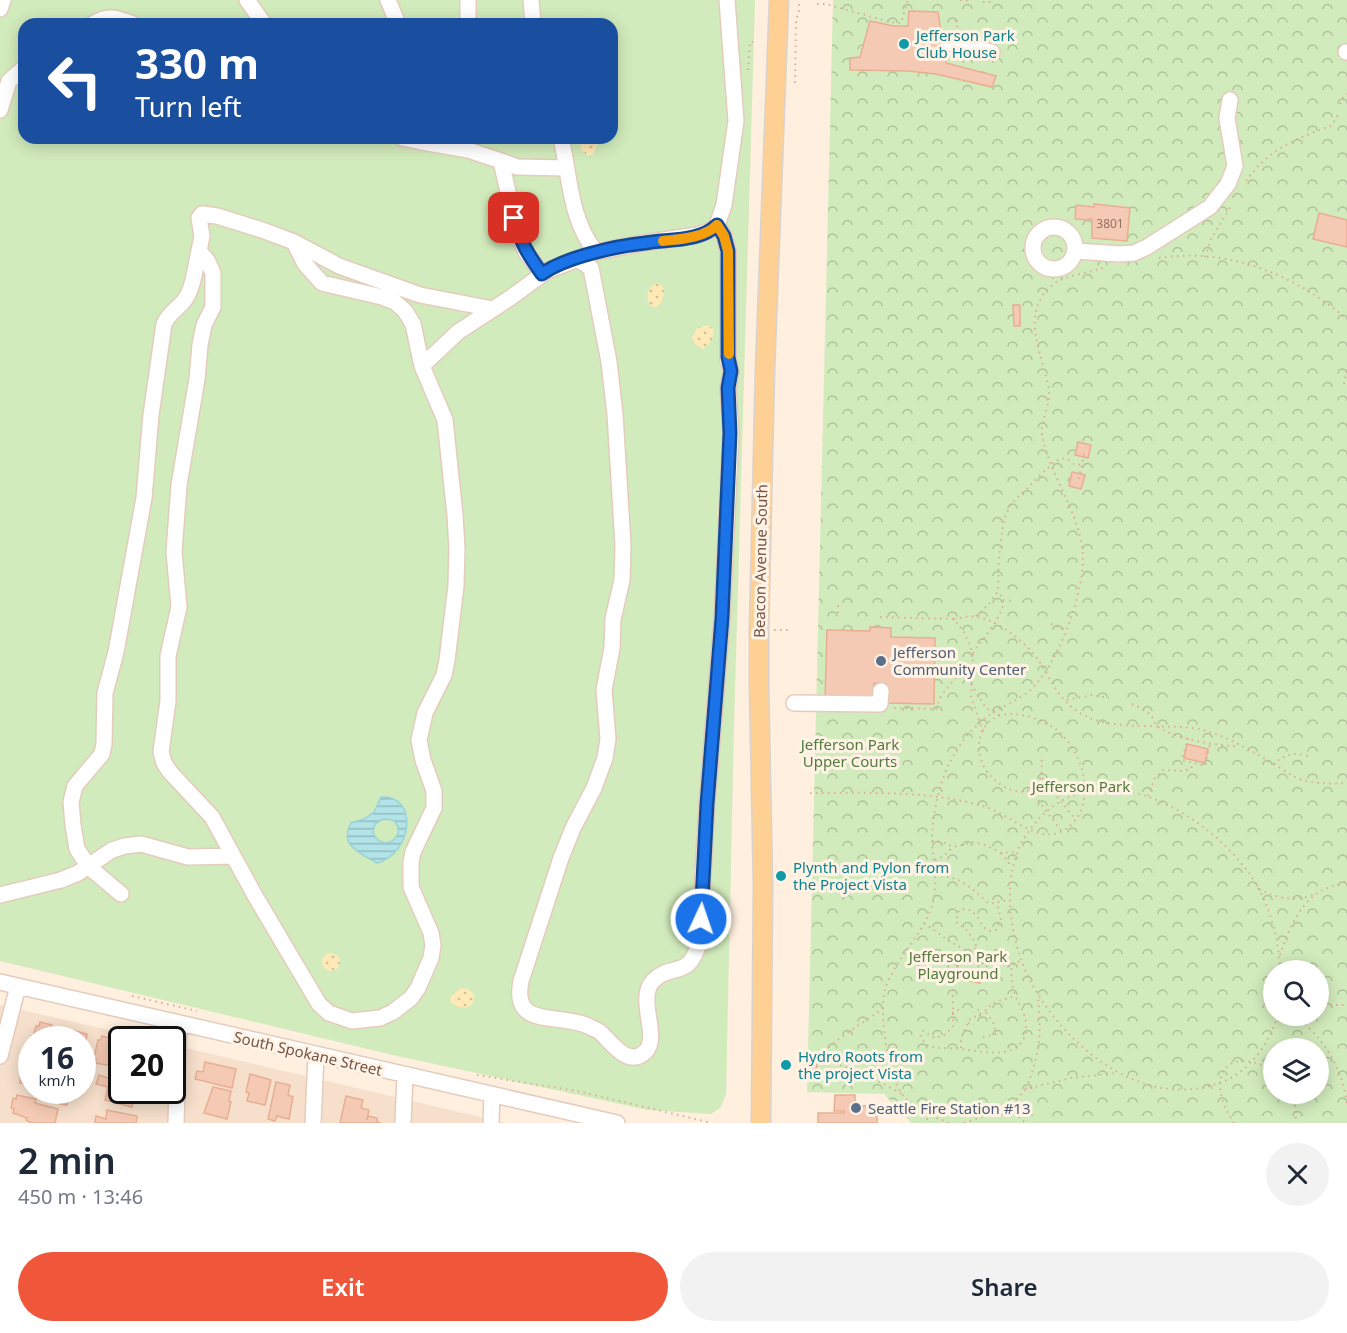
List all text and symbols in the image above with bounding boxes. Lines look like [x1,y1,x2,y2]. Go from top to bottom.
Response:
place label: Jefferson Park Club House [914,25,1015,62]
text: 330 m [135,34,259,91]
marker: Jefferson Park Club House [897,37,911,51]
icon: left [36,42,114,120]
text: Turn left [135,88,241,125]
pin [488,192,539,243]
icon: arrive [497,201,530,234]
house number: 3801 [1096,215,1124,232]
street label: Beacon Avenue South [749,484,771,638]
place label: Jefferson Community Center [891,642,1026,679]
marker: Jefferson Community Center [874,654,888,668]
park label: Jefferson Park Upper Courts [799,734,899,771]
park label: Jefferson Park [1030,776,1130,796]
place label: Plynth and Pylon from the Project Vista [793,857,949,894]
marker: Plynth and Pylon from the Project Vista [774,869,788,883]
position arrow [669,887,733,951]
park label: Jefferson Park Playground [907,946,1007,983]
map controls [1263,960,1329,1104]
button: search [1263,960,1329,1026]
speed limit sign: 20 [108,1026,186,1104]
street label: South Spokane Street [232,1026,385,1080]
text: 16 [40,1037,74,1078]
button: layers [1263,1038,1329,1104]
place label: Hydro Roots from the project Vista [798,1046,923,1083]
marker: Hydro Roots from the project Vista [779,1058,793,1072]
text: km/h [39,1070,75,1090]
place label: Seattle Fire Station #13 [868,1098,1031,1118]
marker: Seattle Fire Station #13 [849,1101,863,1115]
text: 2 min [18,1136,116,1185]
button: close [1266,1143,1329,1206]
text: 450 m · 13:46 [18,1183,143,1210]
button: Exit [18,1252,668,1321]
button: Share [680,1252,1329,1321]

